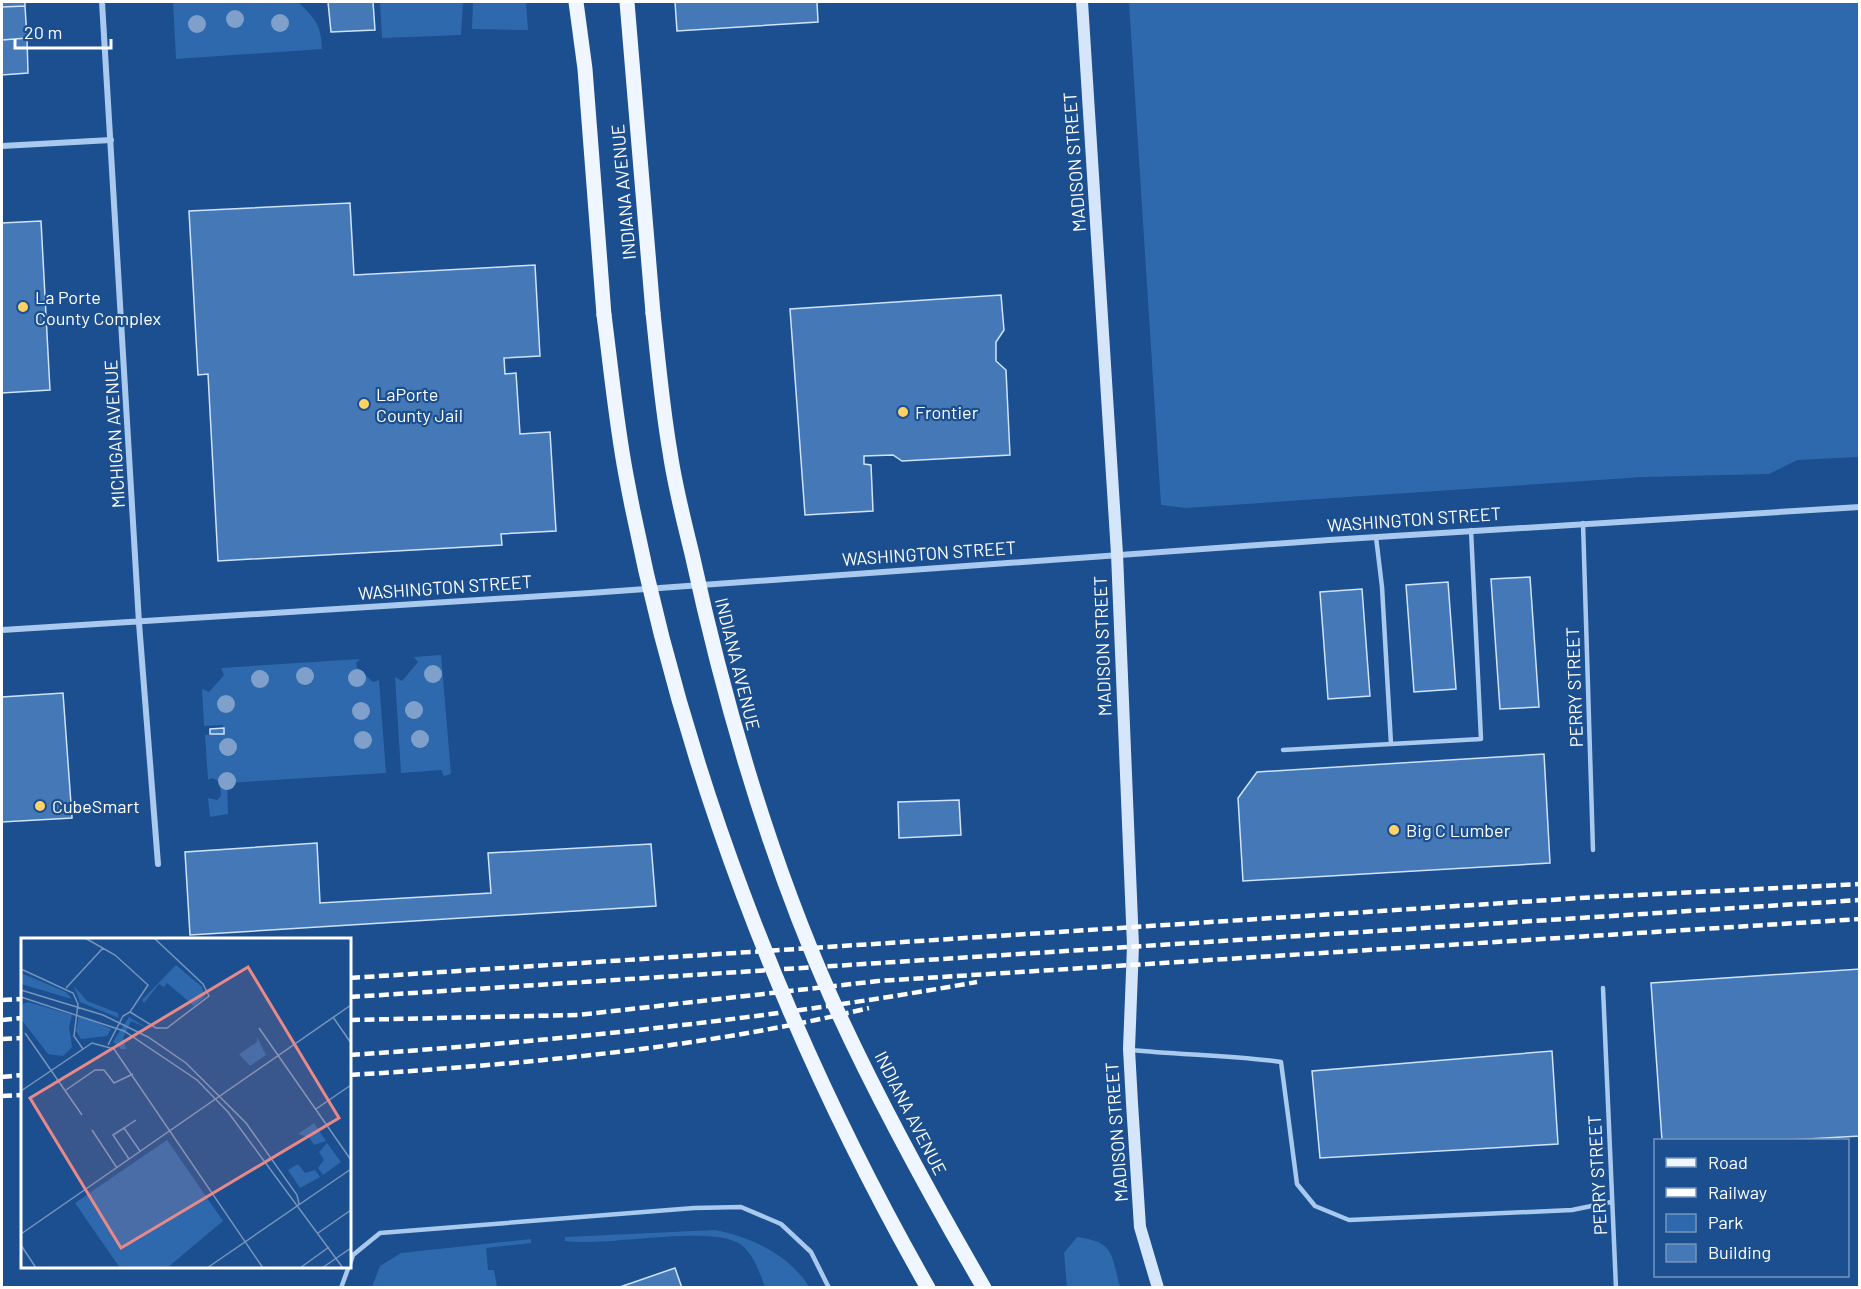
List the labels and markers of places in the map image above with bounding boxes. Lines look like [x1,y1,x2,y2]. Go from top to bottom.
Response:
place label: La Porte County Complex [35,286,162,329]
marker: La Porte County Complex [16,300,30,314]
place label: LaPorte County Jail [376,383,463,426]
marker: LaPorte County Jail [357,397,371,411]
place label: Frontier [915,401,979,423]
marker: Frontier [896,405,910,419]
place label: CubeSmart [52,795,140,817]
marker: CubeSmart [33,799,47,813]
place label: Big C Lumber [1406,819,1511,841]
marker: Big C Lumber [1387,823,1401,837]

